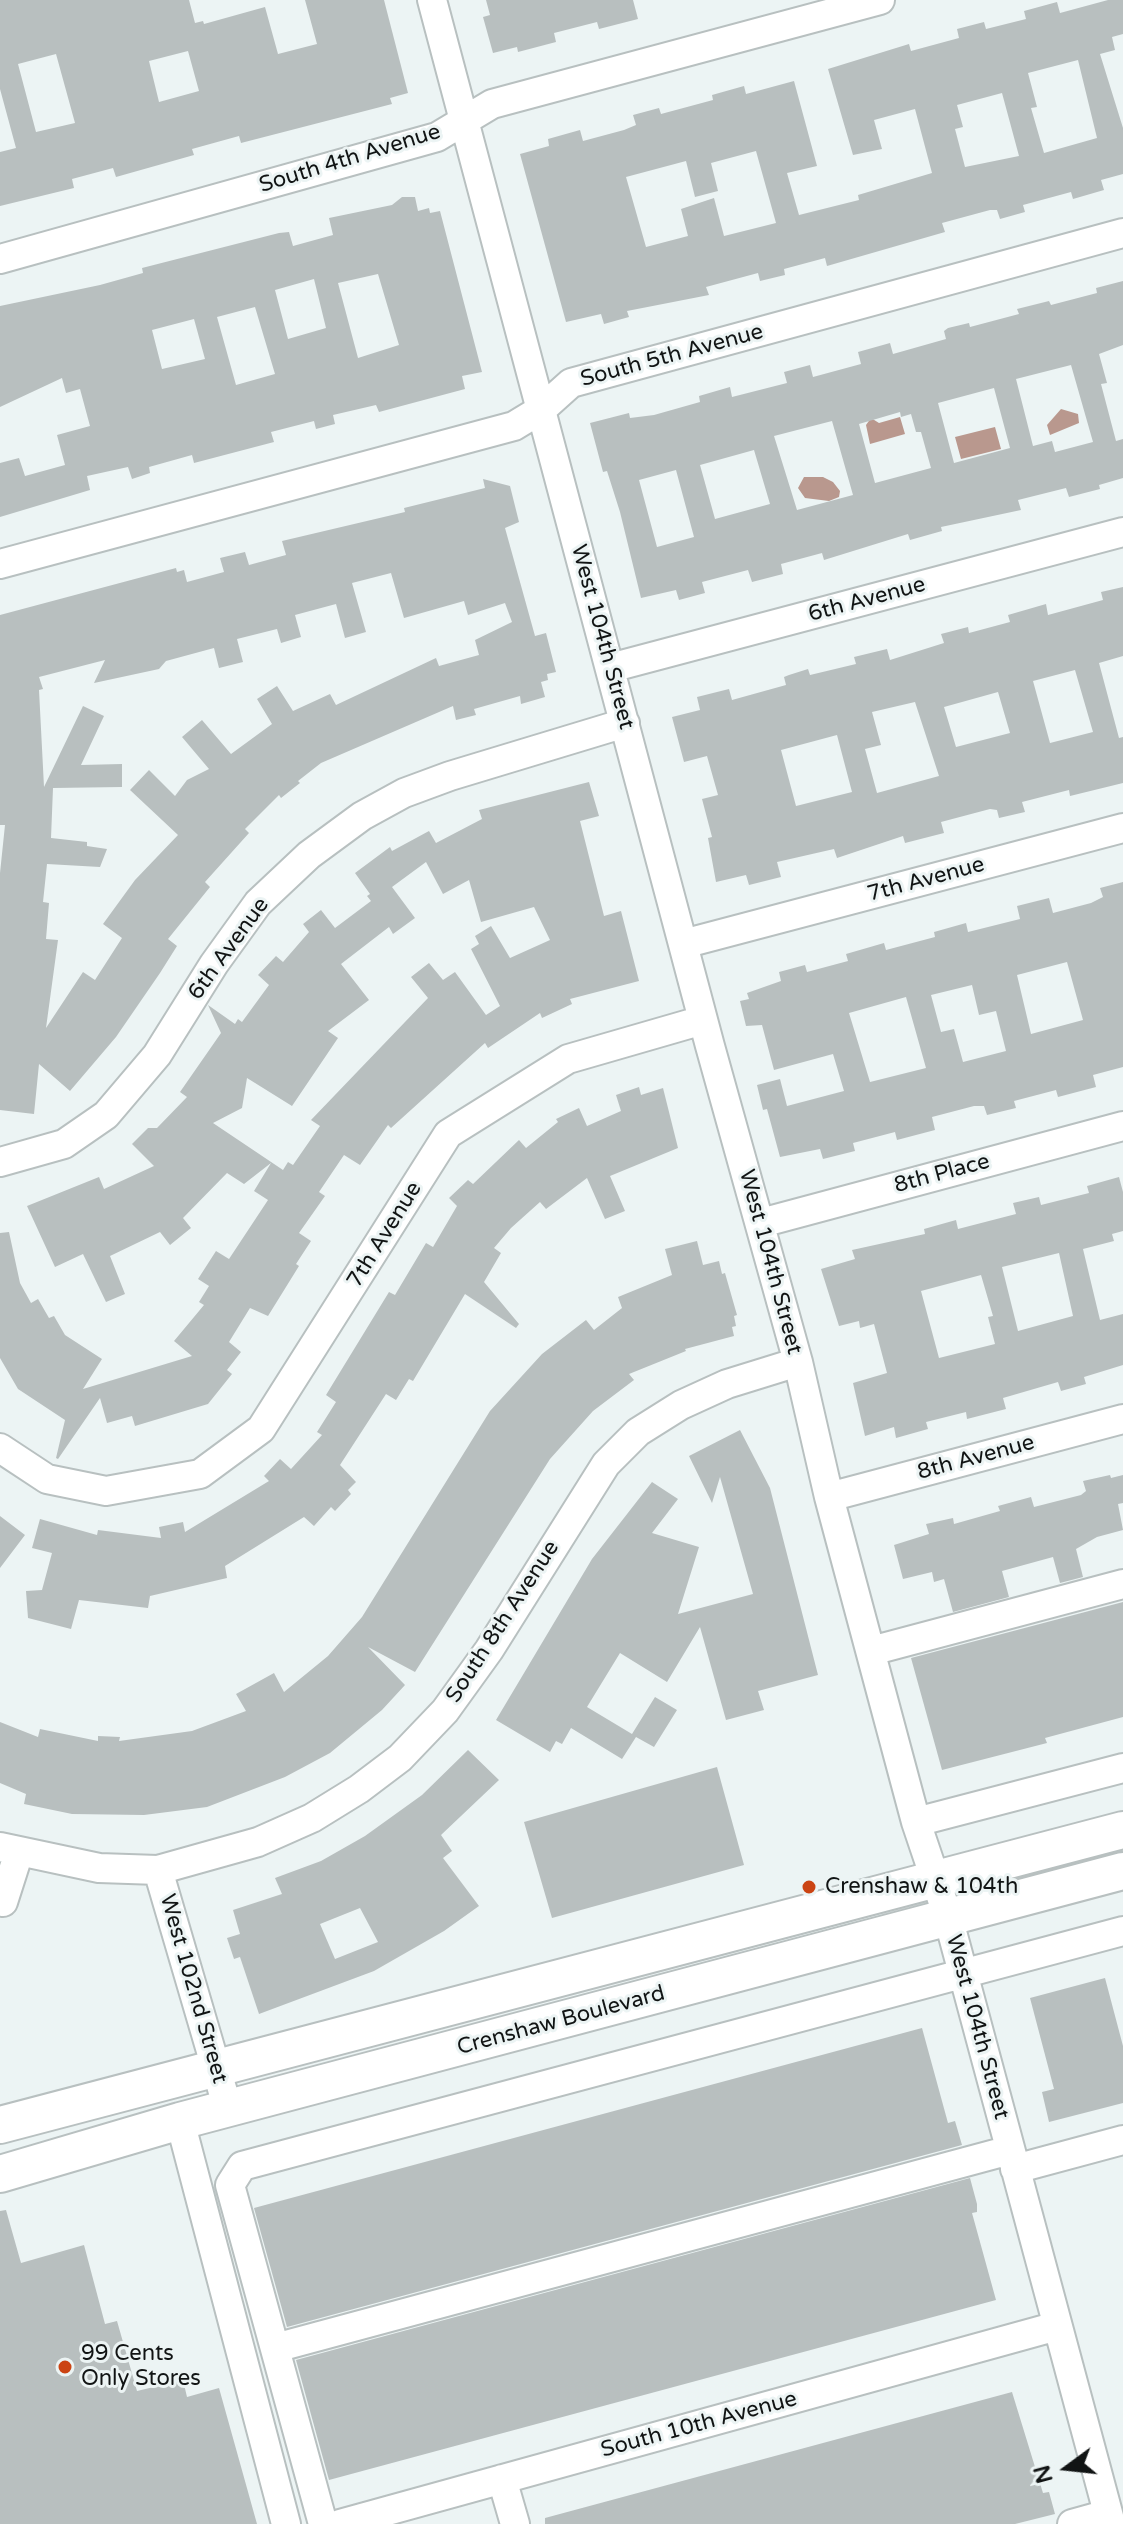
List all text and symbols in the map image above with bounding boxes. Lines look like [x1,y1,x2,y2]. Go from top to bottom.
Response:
street label: South 4th Avenue [256,119,444,199]
street label: South 5th Avenue [578,319,766,393]
street label: West 104th Street [565,542,639,732]
street label: 6th Avenue [806,572,928,628]
street label: 7th Avenue [865,852,987,908]
street label: 6th Avenue [183,893,275,1005]
street label: 8th Place [891,1149,993,1199]
street label: West 104th Street [733,1167,807,1357]
street label: 7th Avenue [342,1177,428,1293]
street label: 8th Avenue [915,1430,1037,1486]
street label: South 8th Avenue [441,1536,565,1708]
place label: Crenshaw & 104th [825,1874,1018,1900]
marker: Crenshaw & 104th [800,1878,818,1896]
street label: West 102nd Street [153,1891,233,2087]
street label: West 104th Street [940,1932,1014,2122]
street label: Crenshaw Boulevard [454,1981,668,2061]
place label: 99 Cents Only Stores [81,2341,201,2392]
marker: 99 Cents Only Stores [56,2358,74,2376]
street label: South 10th Avenue [598,2386,800,2464]
north arrow [1027,2428,1107,2508]
text: N [1029,2462,1059,2486]

